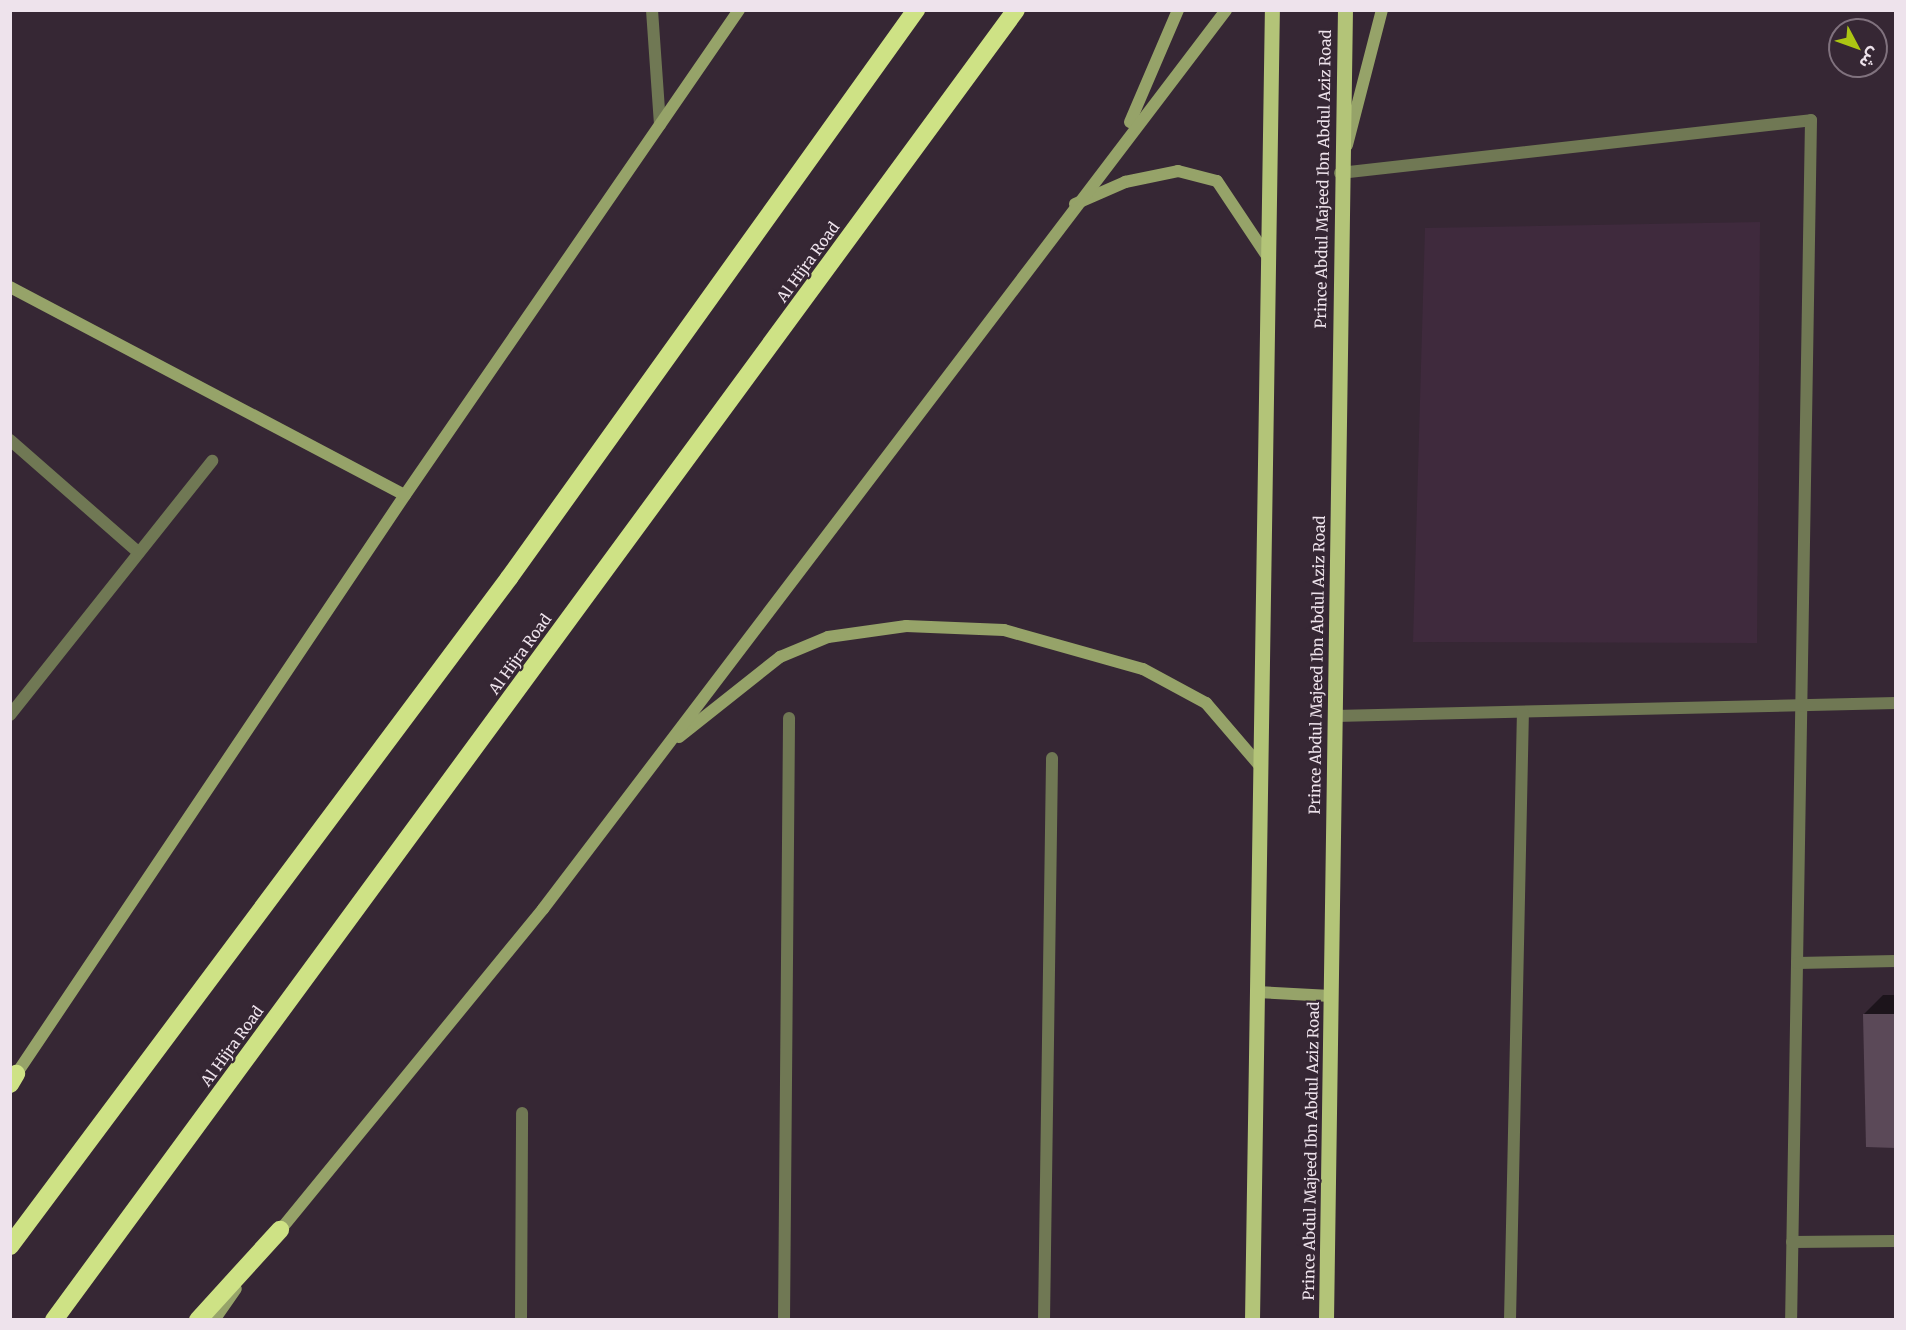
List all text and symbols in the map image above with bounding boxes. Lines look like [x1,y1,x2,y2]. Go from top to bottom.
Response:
north arrow [1828,18,1888,78]
street label: Prince Abdul Majeed Ibn Abdul Aziz Road [1311,29,1335,329]
text: ش [1855,44,1885,73]
street label: Al Hijra Road [773,218,843,306]
street label: Prince Abdul Majeed Ibn Abdul Aziz Road [1305,515,1329,815]
street label: Al Hijra Road [485,610,555,698]
street label: Prince Abdul Majeed Ibn Abdul Aziz Road [1299,1001,1323,1301]
street label: Al Hijra Road [197,1002,267,1090]

